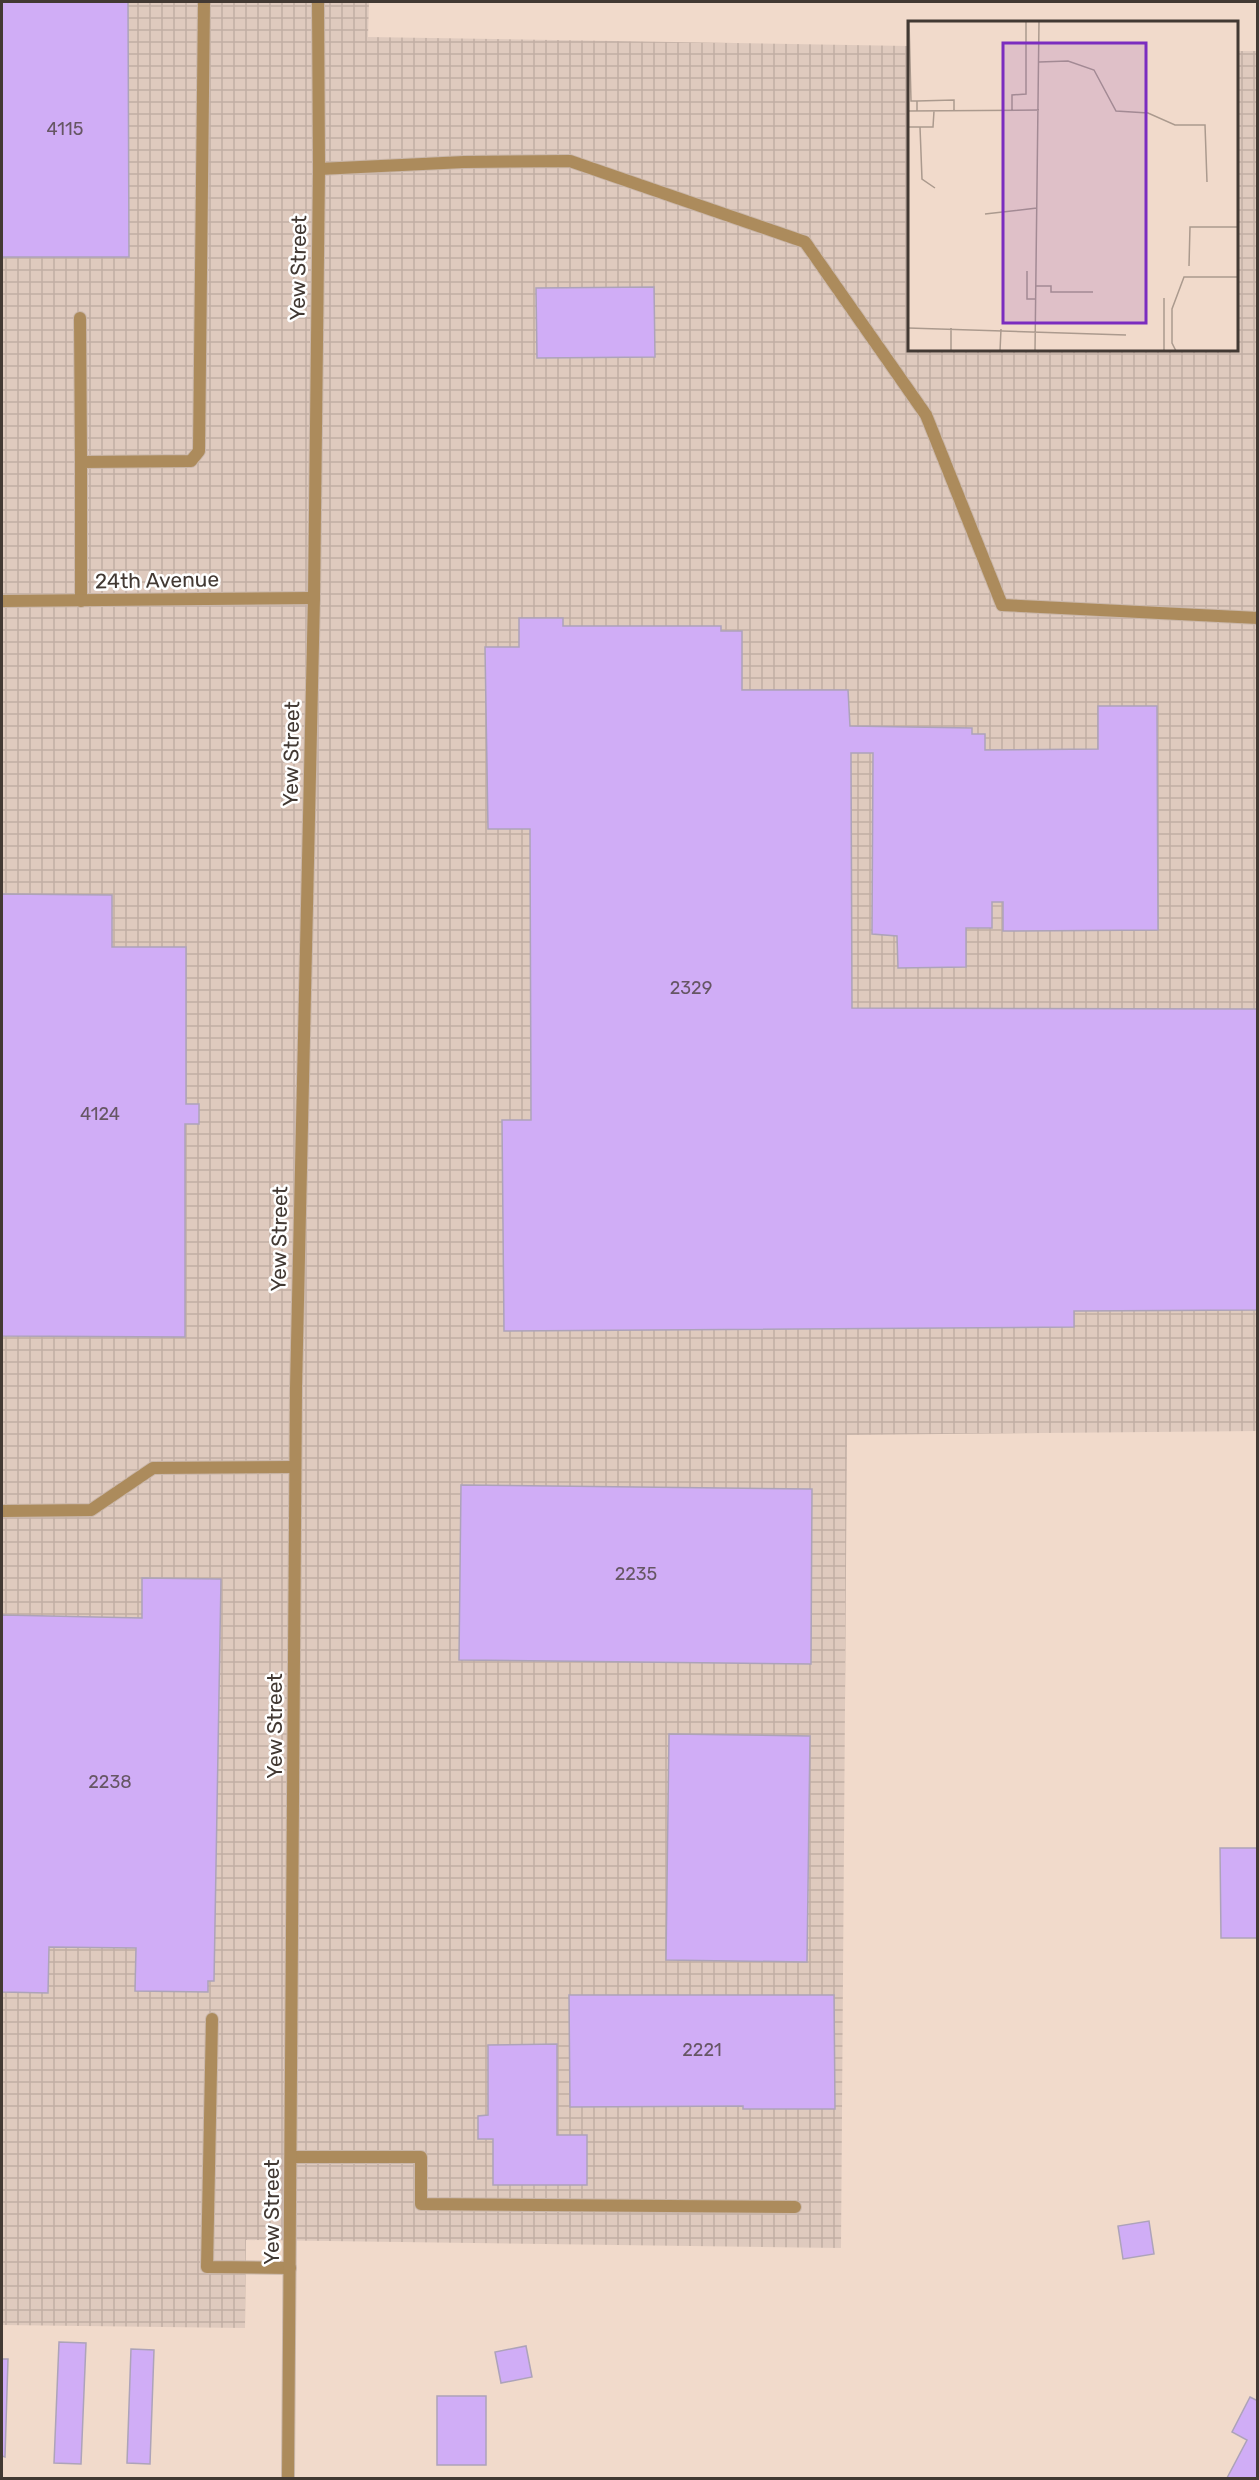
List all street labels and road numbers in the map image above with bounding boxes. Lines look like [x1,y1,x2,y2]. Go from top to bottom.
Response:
street label: Yew Street [285,215,311,321]
street label: 24th Avenue [95,566,219,594]
street label: Yew Street [278,701,304,807]
street label: Yew Street [266,1186,292,1292]
street label: Yew Street [262,1673,287,1779]
street label: Yew Street [259,2159,284,2265]

